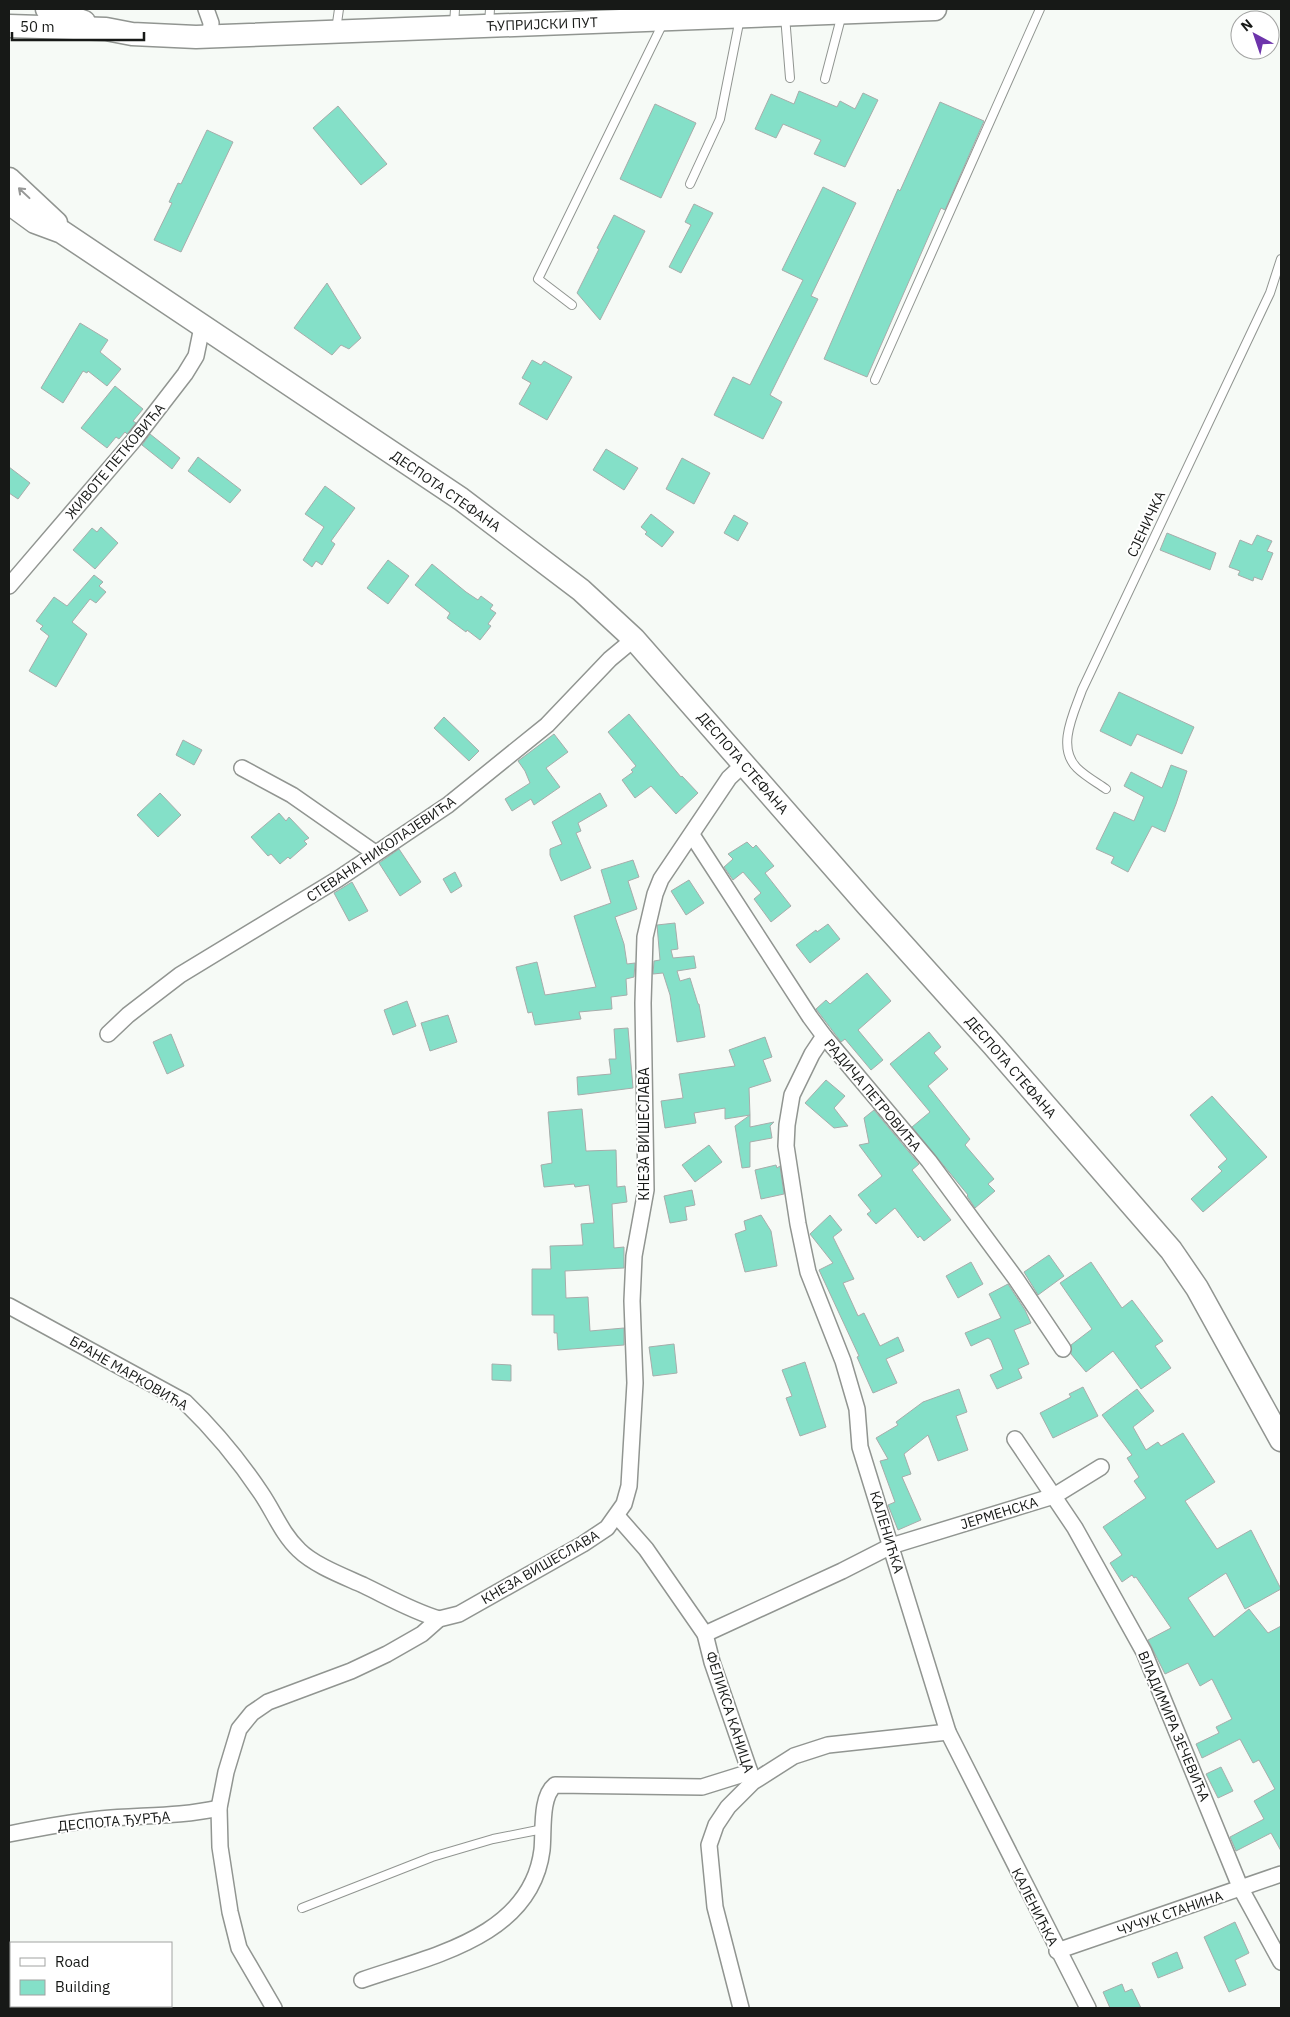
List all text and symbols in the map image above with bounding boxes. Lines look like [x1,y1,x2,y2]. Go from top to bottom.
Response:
scale bar [12,10,145,42]
north arrow [1230,10,1280,60]
street label: ЋУПРИЈСКИ ПУТ [486,13,598,35]
text: N [1237,15,1256,35]
text: 50 m [20,17,55,36]
one-way arrow [17,187,30,199]
street label: ЖИВОТЕ ПЕТКОВИЋА [61,399,169,523]
street label: ДЕСПОТА СТЕФАНА [388,446,504,536]
street label: СЈЕНИЧКА [1123,488,1169,560]
street label: ДЕСПОТА СТЕФАНА [694,708,792,818]
street label: СТЕВАНА НИКОЛАЈЕВИЋА [303,792,459,906]
street label: ДЕСПОТА СТЕФАНА [962,1012,1060,1122]
street label: РАДИЧА ПЕТРОВИЋА [821,1035,925,1155]
street label: КНЕЗА ВИШЕСЛАВА [635,1067,653,1201]
street label: БРАНЕ МАРКОВИЋА [67,1332,191,1414]
street label: КАЛЕНИЋКА [866,1489,908,1575]
street label: ЈЕРМЕНСКА [958,1493,1040,1533]
street label: КНЕЗА ВИШЕСЛАВА [478,1526,602,1608]
street label: ВЛАДИМИРА ЗЕЧЕВИЋА [1134,1648,1214,1804]
street label: ФЕЛИКСА КАНИЦА [702,1649,758,1775]
street label: ДЕСПОТА ЂУРЂА [57,1807,171,1835]
street label: КАЛЕНИЋКА [1008,1865,1062,1949]
street label: ЧУЧУК СТАНИНА [1115,1886,1225,1940]
legend [10,1942,172,2007]
text: Road [55,1952,90,1971]
text: Building [55,1977,110,1996]

